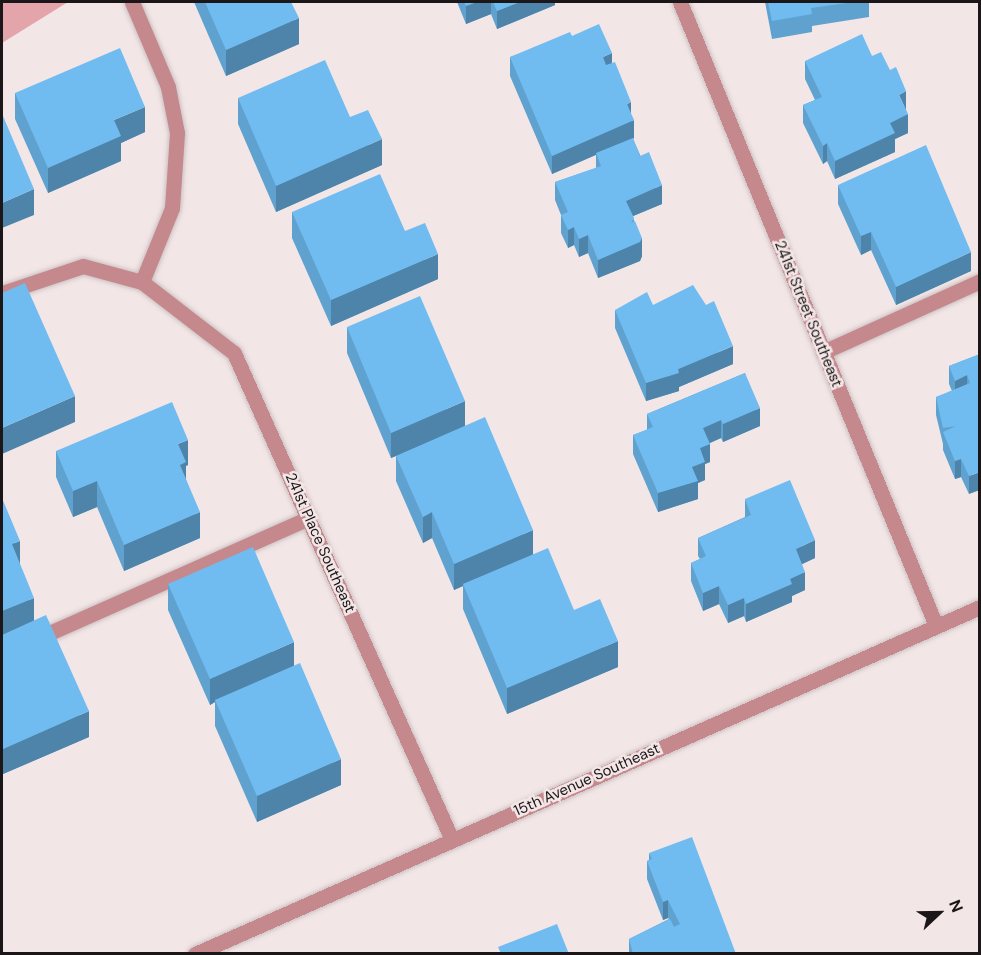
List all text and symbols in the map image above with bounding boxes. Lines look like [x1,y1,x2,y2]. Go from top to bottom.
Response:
street label: 241st Street Southeast [770,238,846,390]
street label: 241st Place Southeast [281,470,359,616]
street label: 15th Avenue Southeast [511,740,663,820]
north arrow [909,883,969,943]
text: N [944,897,968,915]

